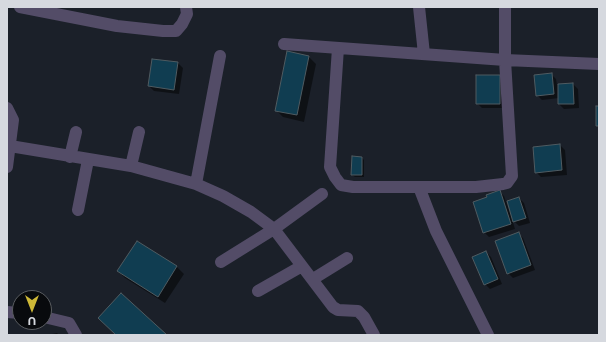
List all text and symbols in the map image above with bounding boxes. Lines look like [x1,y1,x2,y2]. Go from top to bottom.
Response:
north arrow [12,290,52,330]
text: U [28,314,36,328]

